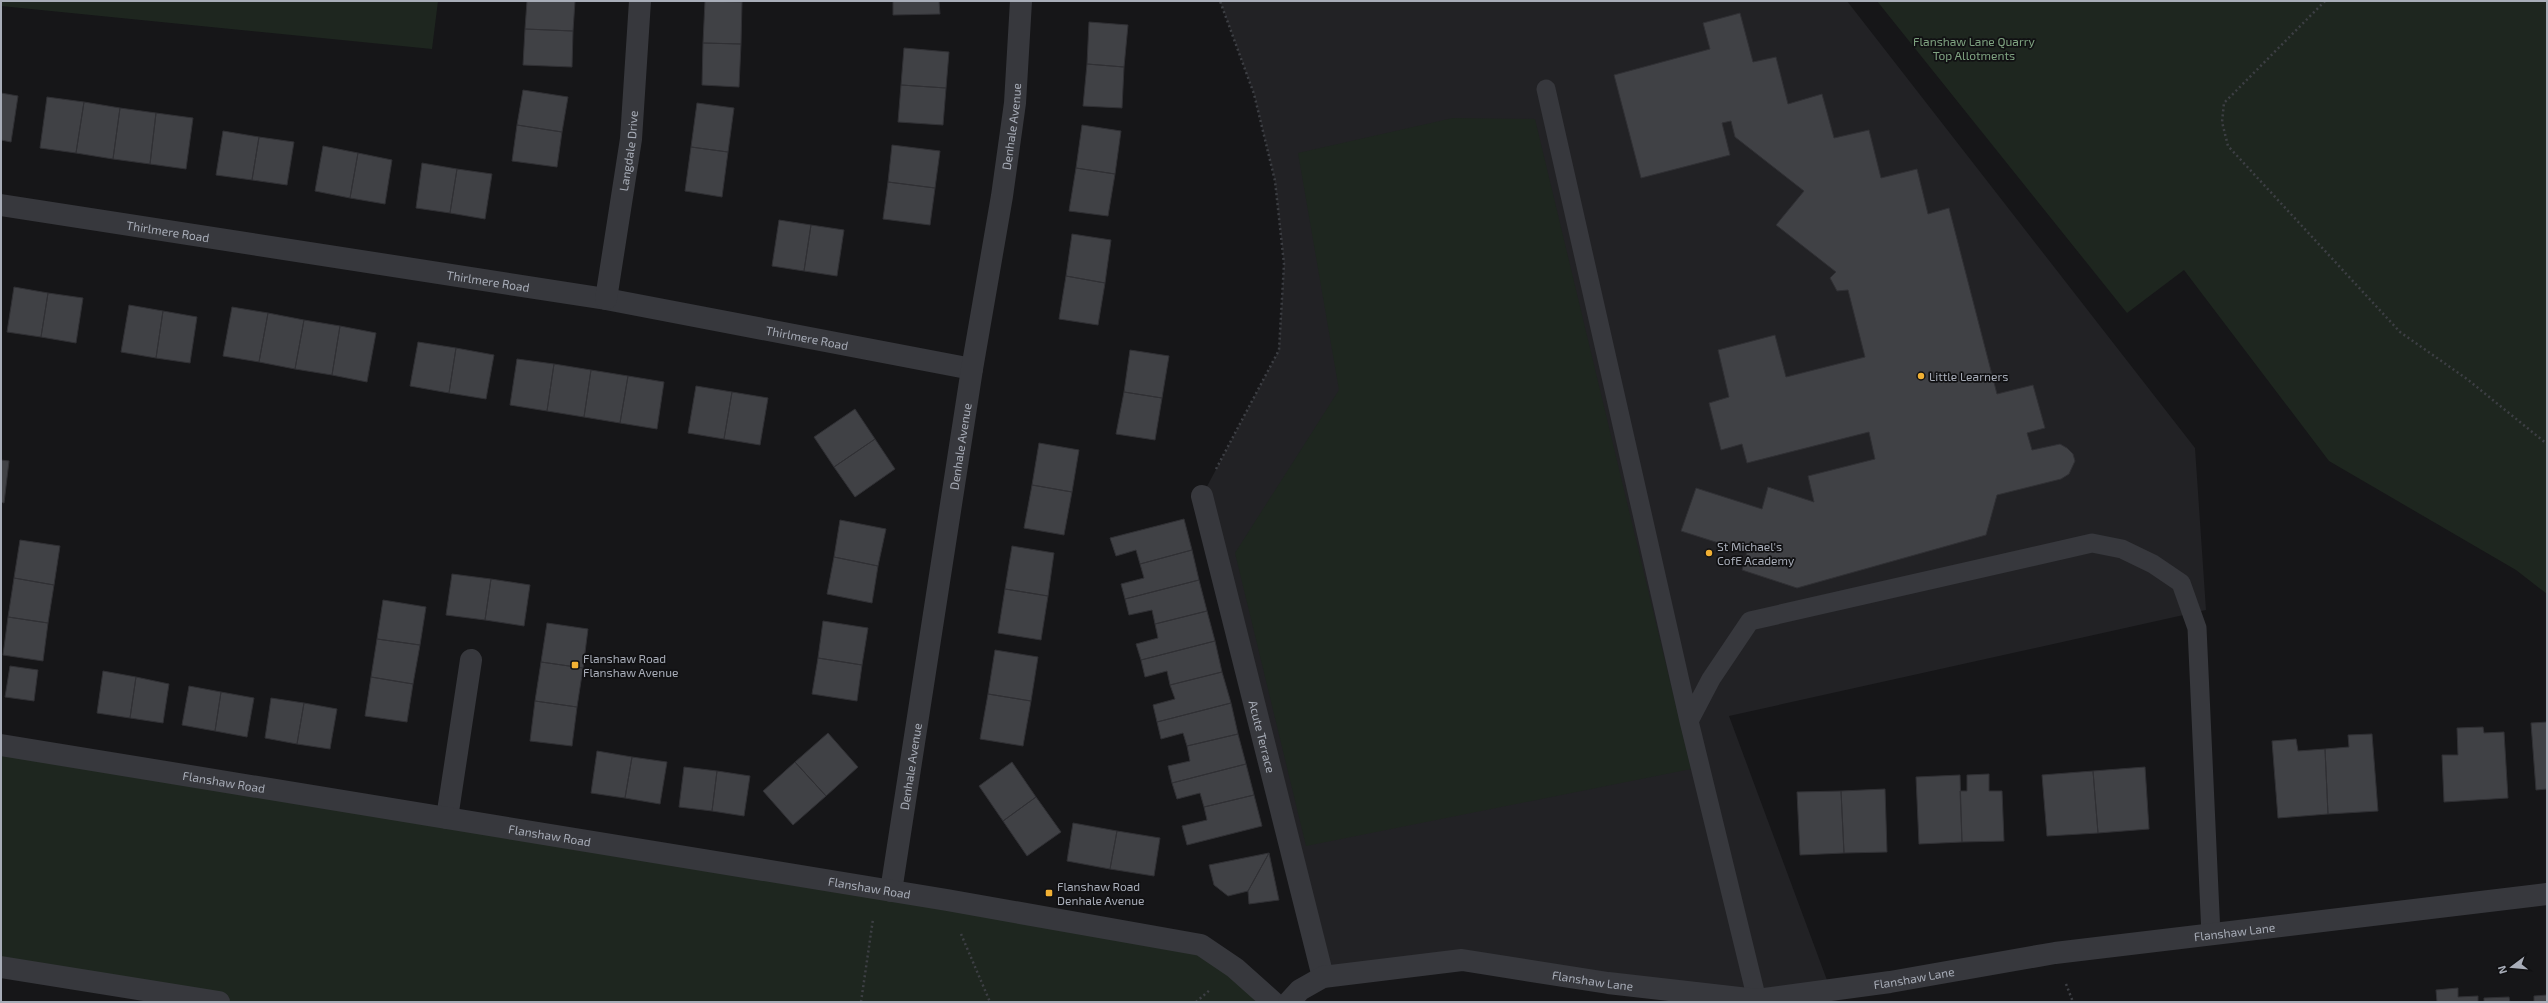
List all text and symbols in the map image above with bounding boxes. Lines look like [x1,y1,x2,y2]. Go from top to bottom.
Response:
park label: Flanshaw Lane Quarry Top Allotments [1913,34,2036,62]
street label: Denhale Avenue [999,83,1023,171]
street label: Langdale Drive [616,110,640,192]
street label: Thirlmere Road [126,218,210,244]
street label: Thirlmere Road [446,267,531,294]
street label: Thirlmere Road [765,323,850,352]
place label: Little Learners [1929,369,2008,383]
marker: Little Learners [1916,371,1926,381]
street label: Denhale Avenue [946,402,974,491]
place label: St Michael's CofE Academy [1717,539,1795,567]
marker: St Michael's CofE Academy [1704,548,1714,558]
place label: Flanshaw Road Flanshaw Avenue [583,651,679,679]
marker: Flanshaw Road Flanshaw Avenue [570,660,580,670]
street label: Acute Terrace [1247,699,1278,774]
street label: Denhale Avenue [897,722,924,811]
street label: Flanshaw Road [182,768,266,795]
street label: Flanshaw Road [507,821,592,849]
street label: Flanshaw Road [827,874,912,901]
place label: Flanshaw Road Denhale Avenue [1057,879,1145,907]
marker: Flanshaw Road Denhale Avenue [1044,888,1054,898]
street label: Flanshaw Lane [2193,920,2276,943]
north arrow [2492,947,2532,987]
street label: Flanshaw Lane [1873,964,1955,991]
text: N [2495,964,2509,976]
street label: Flanshaw Lane [1551,967,1634,993]

